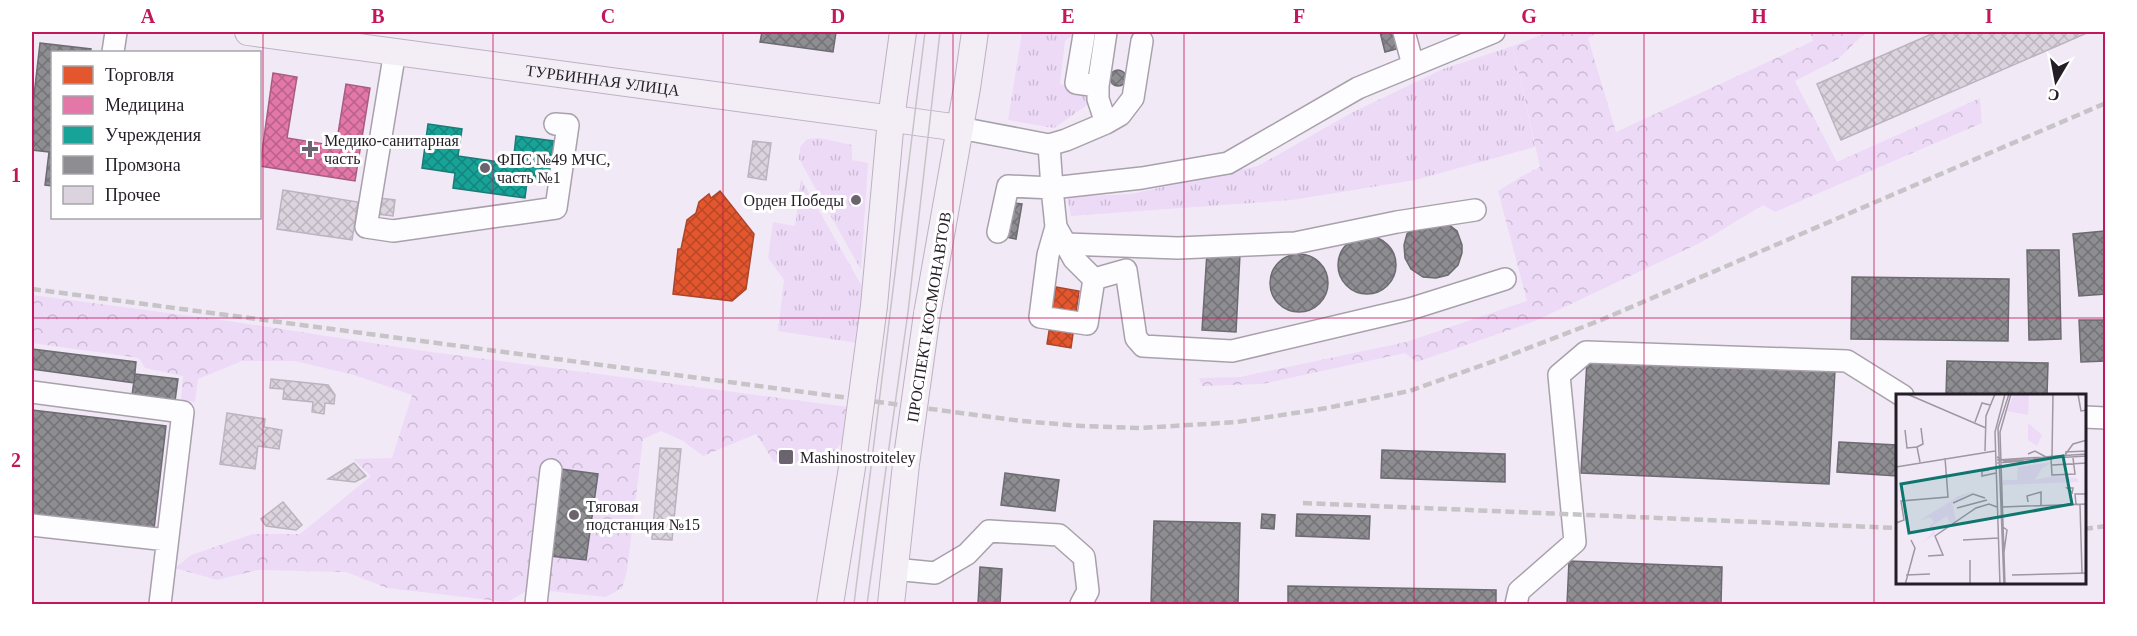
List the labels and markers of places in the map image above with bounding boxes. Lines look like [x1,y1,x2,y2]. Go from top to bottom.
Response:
place label: Медико-санитарная часть [324,132,459,167]
marker: Медико-санитарная часть [301,140,319,158]
place label: ФПС №49 МЧС, часть №1 [497,151,610,186]
marker: ФПС №49 МЧС, часть №1 [478,161,492,175]
place label: Орден Победы [744,192,844,210]
marker: Орден Победы [849,193,863,207]
marker: Mashinostroiteley [777,448,795,466]
place label: Mashinostroiteley [800,449,916,467]
place label: Тяговая подстанция №15 [586,498,700,534]
marker: Тяговая подстанция №15 [567,508,581,522]

